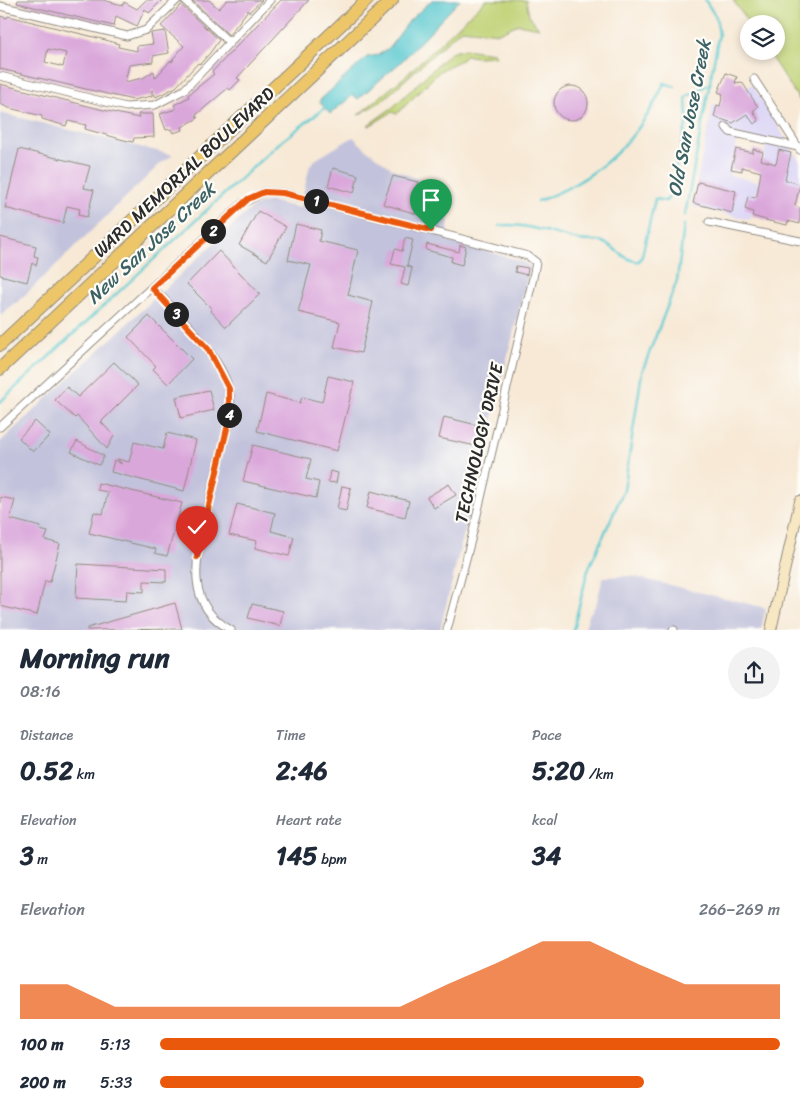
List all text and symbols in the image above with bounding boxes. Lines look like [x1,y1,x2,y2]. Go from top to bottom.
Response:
map controls [740,15,785,60]
button: layers [740,15,785,60]
water label: Old San Jose Creek [658,36,721,199]
street label: WARD MEMORIAL BOULEVARD [85,78,283,265]
water label: New San Jose Creek [79,172,225,312]
pin [410,179,452,230]
icon: arrive [417,186,445,214]
pin: 1 [304,188,328,214]
text: 1 [313,189,320,214]
pin: 2 [200,218,226,244]
text: 2 [209,219,218,244]
pin: 3 [164,302,188,326]
text: 3 [173,302,180,327]
street label: TECHNOLOGY DRIVE [445,359,513,526]
pin: 4 [216,402,242,428]
text: 4 [225,403,234,428]
pin [176,506,218,557]
icon: check [183,513,211,541]
text: Morning run [20,633,170,682]
button: share [728,647,780,699]
text: 08:16 [20,677,61,706]
text: Distance [20,723,73,748]
text: Time [276,723,306,748]
text: Pace [532,723,562,748]
text: 0.52 [20,748,73,793]
text: 2:46 [276,748,328,793]
text: 5:20 [532,748,585,793]
text: km [73,762,95,787]
text: /km [585,762,614,787]
text: Elevation [20,808,77,833]
text: Heart rate [276,808,342,833]
text: kcal [532,808,557,833]
text: 3 [20,833,34,878]
text: 145 [276,833,318,878]
text: 34 [532,833,561,878]
text: m [34,847,48,872]
text: bpm [318,847,347,872]
text: Elevation [20,895,85,924]
text: 266–269 m [699,895,780,924]
text: 100 m [20,1030,64,1059]
text: 5:13 [100,1030,130,1059]
text: 200 m [20,1068,66,1097]
text: 5:33 [100,1068,132,1097]

